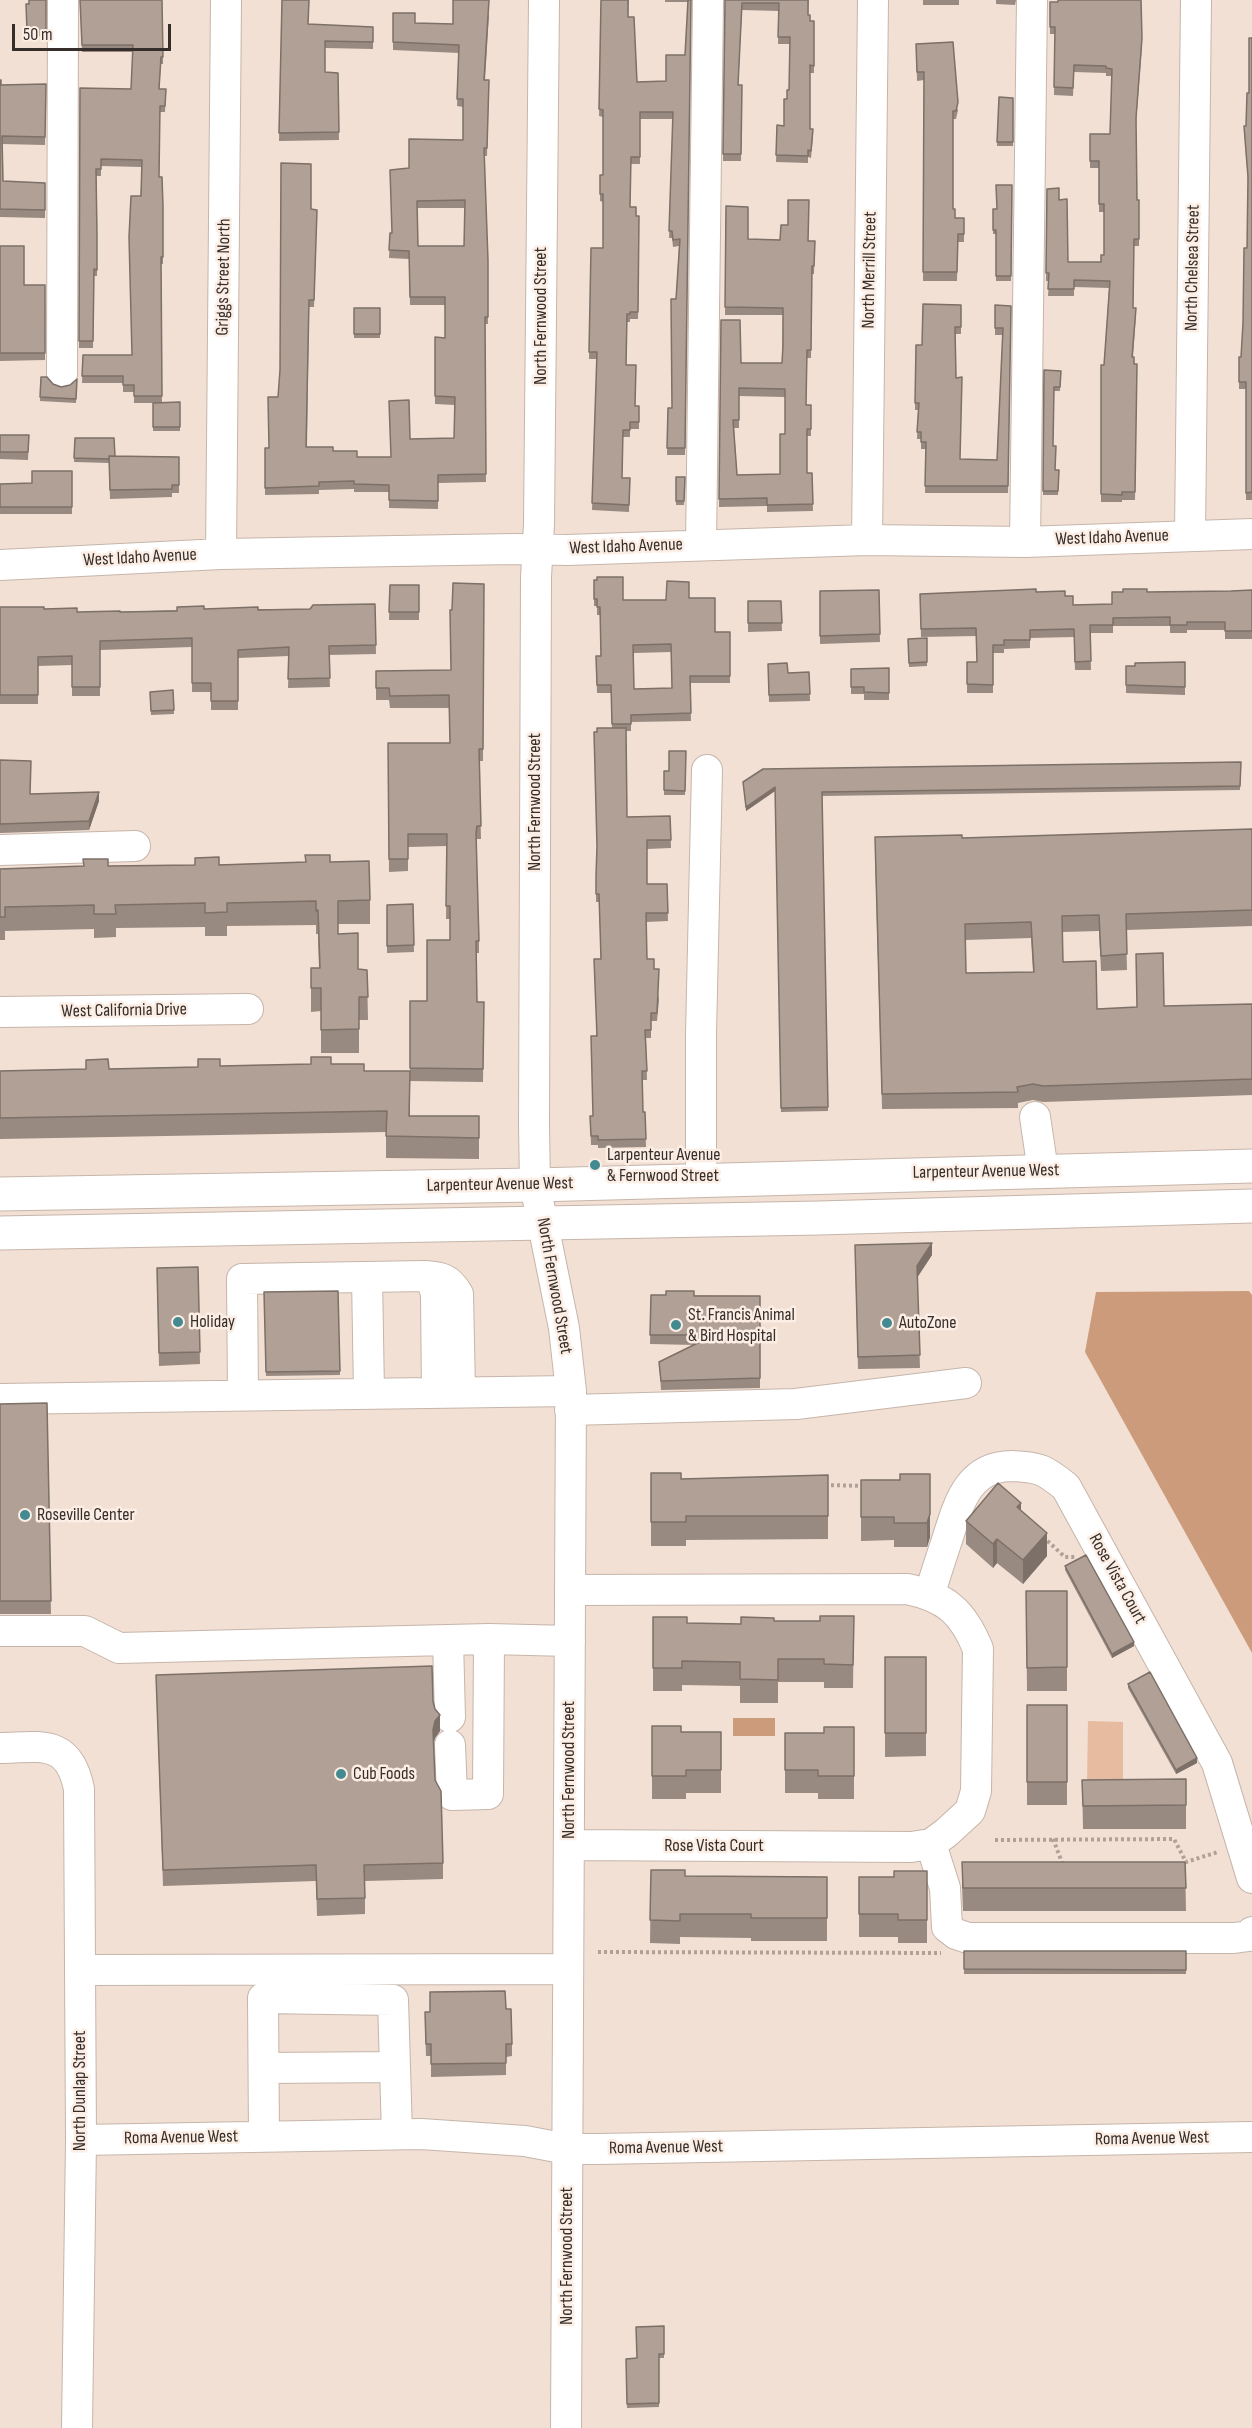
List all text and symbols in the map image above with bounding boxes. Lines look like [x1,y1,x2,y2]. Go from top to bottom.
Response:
scale bar [15,12,174,50]
text: 50 m [23,24,53,45]
street label: North Chelsea Street [1181,205,1205,331]
street label: North Merrill Street [858,211,882,329]
street label: Griggs Street North [212,218,236,336]
street label: North Fernwood Street [530,247,552,385]
street label: West Idaho Avenue [1055,525,1169,551]
street label: West Idaho Avenue [569,534,683,560]
street label: West Idaho Avenue [83,544,197,572]
street label: North Fernwood Street [524,733,546,871]
street label: West California Drive [61,999,187,1023]
place label: Larpenteur Avenue & Fernwood Street [607,1144,720,1186]
marker: Larpenteur Avenue & Fernwood Street [588,1158,602,1172]
street label: Larpenteur Avenue West [912,1160,1060,1184]
street label: Larpenteur Avenue West [426,1173,574,1197]
street label: North Fernwood Street [531,1216,577,1356]
place label: St. Francis Animal & Bird Hospital [688,1304,795,1346]
place label: Holiday [190,1311,235,1333]
place label: AutoZone [899,1312,957,1334]
marker: Holiday [171,1315,185,1329]
marker: AutoZone [880,1316,894,1330]
marker: St. Francis Animal & Bird Hospital [669,1318,683,1332]
place label: Roseville Center [37,1504,135,1526]
marker: Roseville Center [18,1508,32,1522]
street label: Rose Vista Court [1083,1530,1151,1628]
street label: North Fernwood Street [558,1701,580,1839]
place label: Cub Foods [353,1763,415,1785]
marker: Cub Foods [334,1767,348,1781]
street label: Rose Vista Court [664,1835,764,1857]
street label: North Dunlap Street [69,2031,91,2151]
street label: Roma Avenue West [124,2126,238,2150]
street label: Roma Avenue West [1095,2127,1209,2151]
street label: Roma Avenue West [609,2136,723,2160]
street label: North Fernwood Street [556,2187,578,2325]

